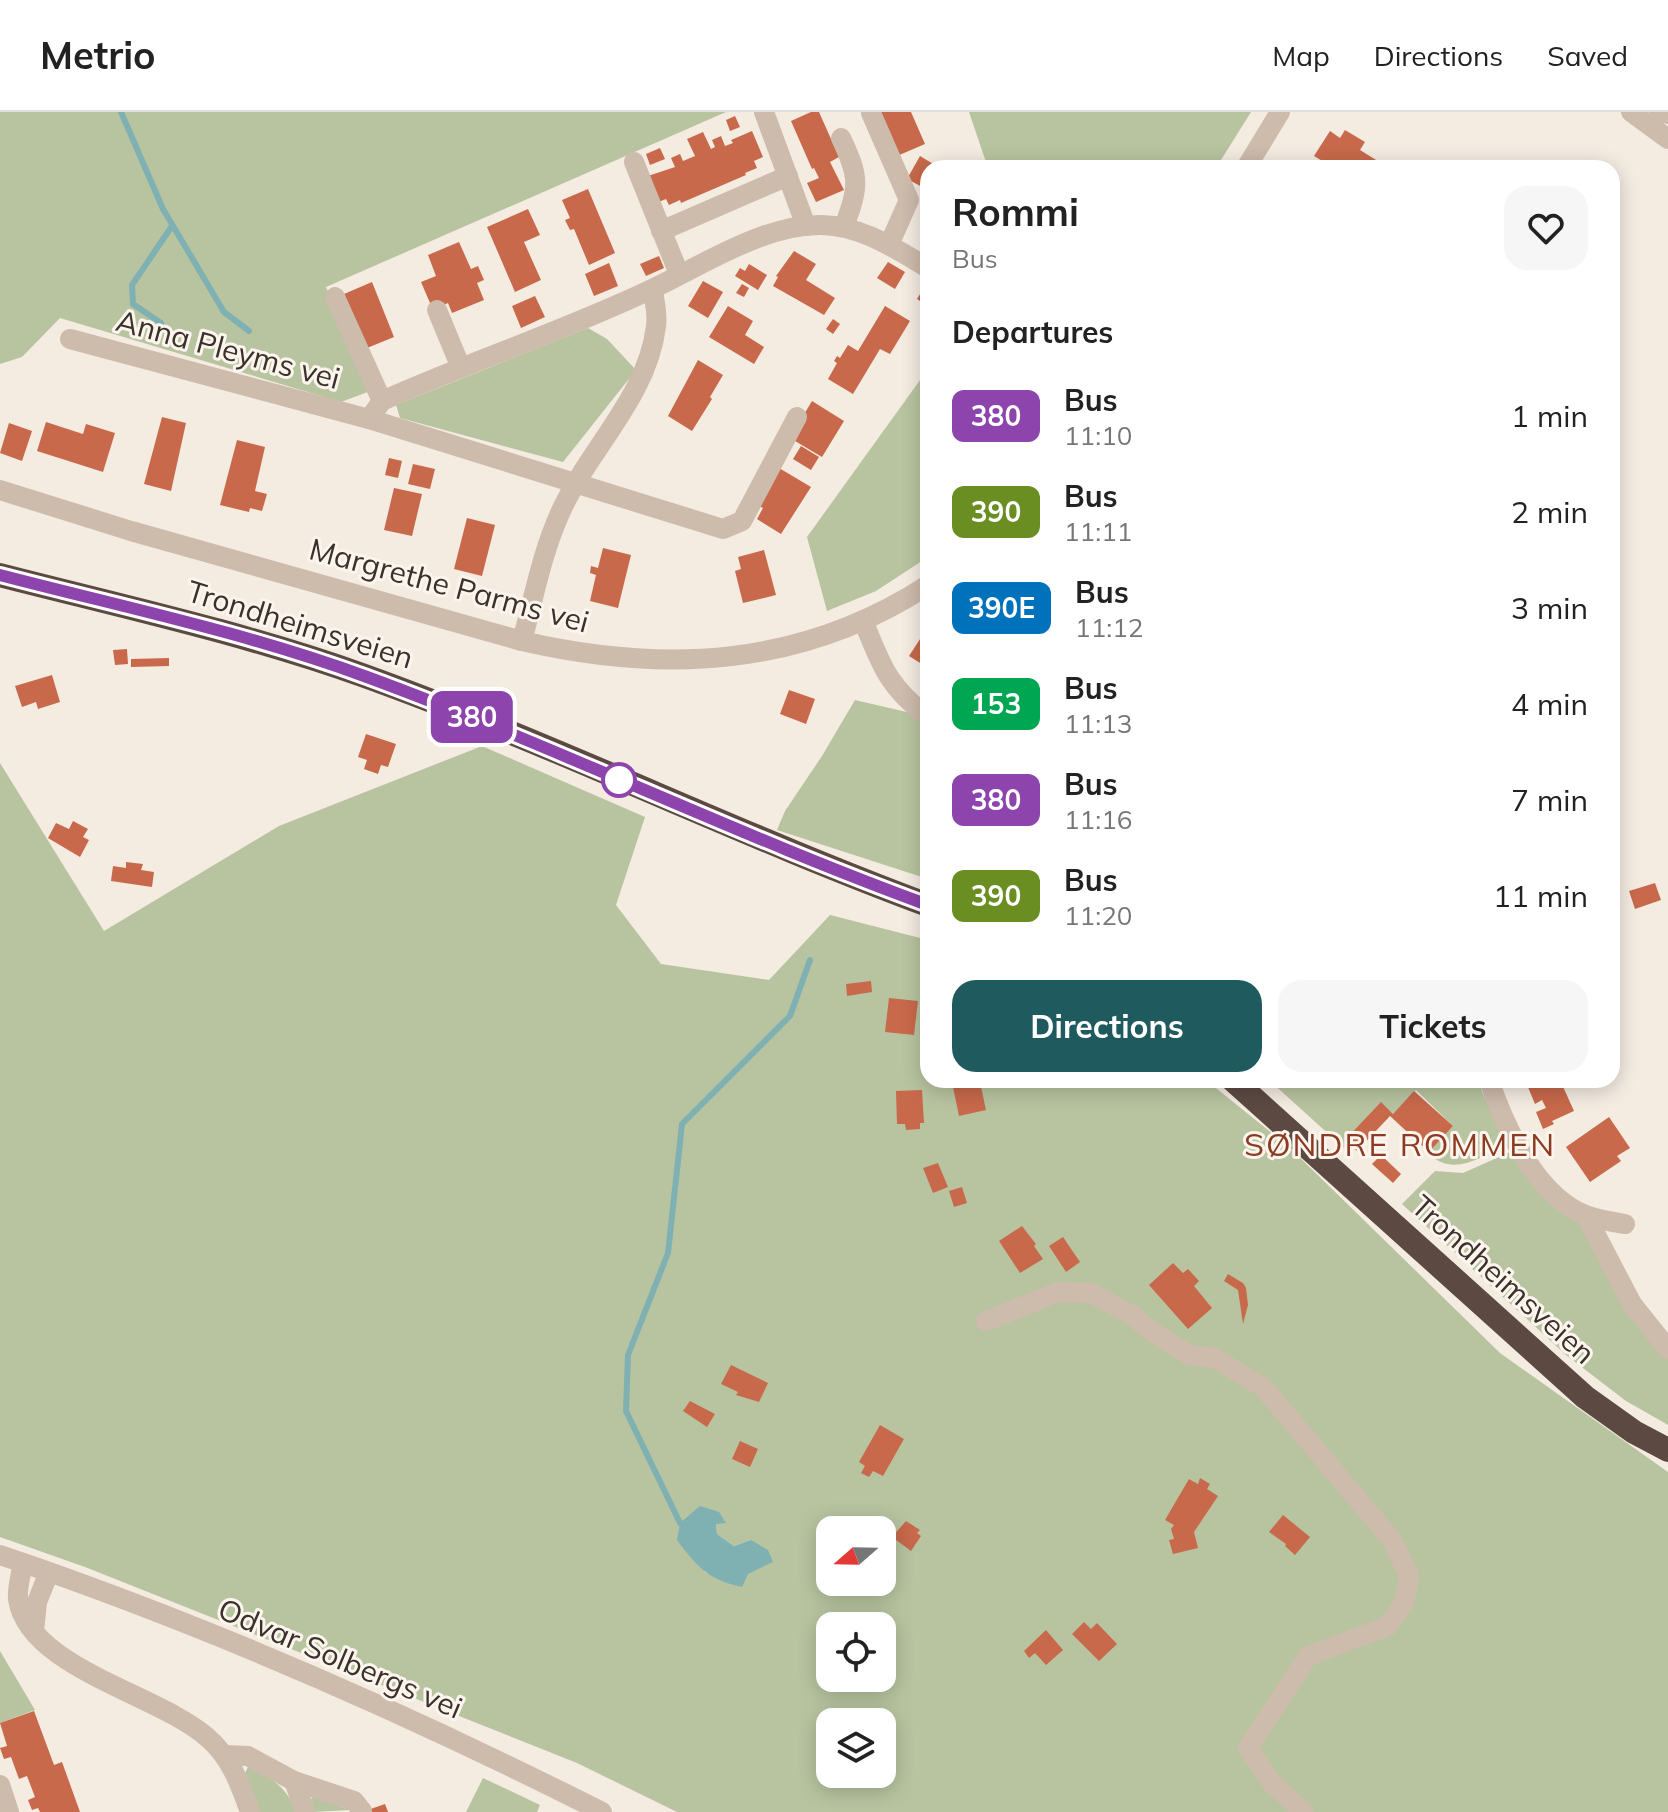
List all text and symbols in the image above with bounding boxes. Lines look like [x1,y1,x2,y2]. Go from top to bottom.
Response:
text: Metrio [40,31,156,79]
text: Map [1272,38,1330,73]
text: Directions [1374,38,1503,73]
text: Saved [1547,38,1628,73]
button: heart [1504,186,1588,270]
text: Rommi [952,188,1079,236]
text: Bus [952,242,998,275]
street label: Anna Pleyms vei [112,301,344,397]
text: Departures [952,313,1113,351]
text: Bus [1064,381,1118,419]
text: 1 min [1511,397,1588,435]
text: 380 [971,398,1021,433]
text: 11:10 [1064,419,1132,452]
text: Bus [1064,477,1118,515]
text: 2 min [1511,493,1588,531]
text: 390 [971,494,1021,529]
text: 11:11 [1064,515,1132,548]
street label: Margrethe Parms vei [305,529,593,641]
street label: Trondheimsveien [183,572,418,676]
text: Bus [1075,573,1129,611]
text: 3 min [1511,589,1588,627]
text: 390E [968,590,1035,625]
text: 11:12 [1075,611,1143,644]
text: Bus [1064,669,1118,707]
text: 4 min [1511,685,1588,723]
text: 153 [971,686,1021,721]
line badge: 380 [426,691,518,743]
text: 380 [447,699,497,734]
text: 11:13 [1064,707,1132,740]
unlabelled marker [602,763,636,797]
text: Bus [1064,765,1118,803]
text: 7 min [1511,781,1588,819]
text: 380 [971,782,1021,817]
text: 11:16 [1064,803,1132,836]
text: Bus [1064,861,1118,899]
text: 11 min [1493,877,1588,915]
text: 390 [971,878,1021,913]
text: 11:20 [1064,899,1132,932]
button: Directions [952,980,1262,1072]
button: Tickets [1278,980,1588,1072]
district label: SØNDRE ROMMEN [1244,1124,1556,1164]
street label: Trondheimsveien [1404,1187,1603,1372]
north arrow [816,1516,896,1596]
map controls [816,1516,896,1788]
street label: Odvar Solbergs vei [213,1590,468,1727]
button: locate [816,1612,896,1692]
button: layers [816,1708,896,1788]

